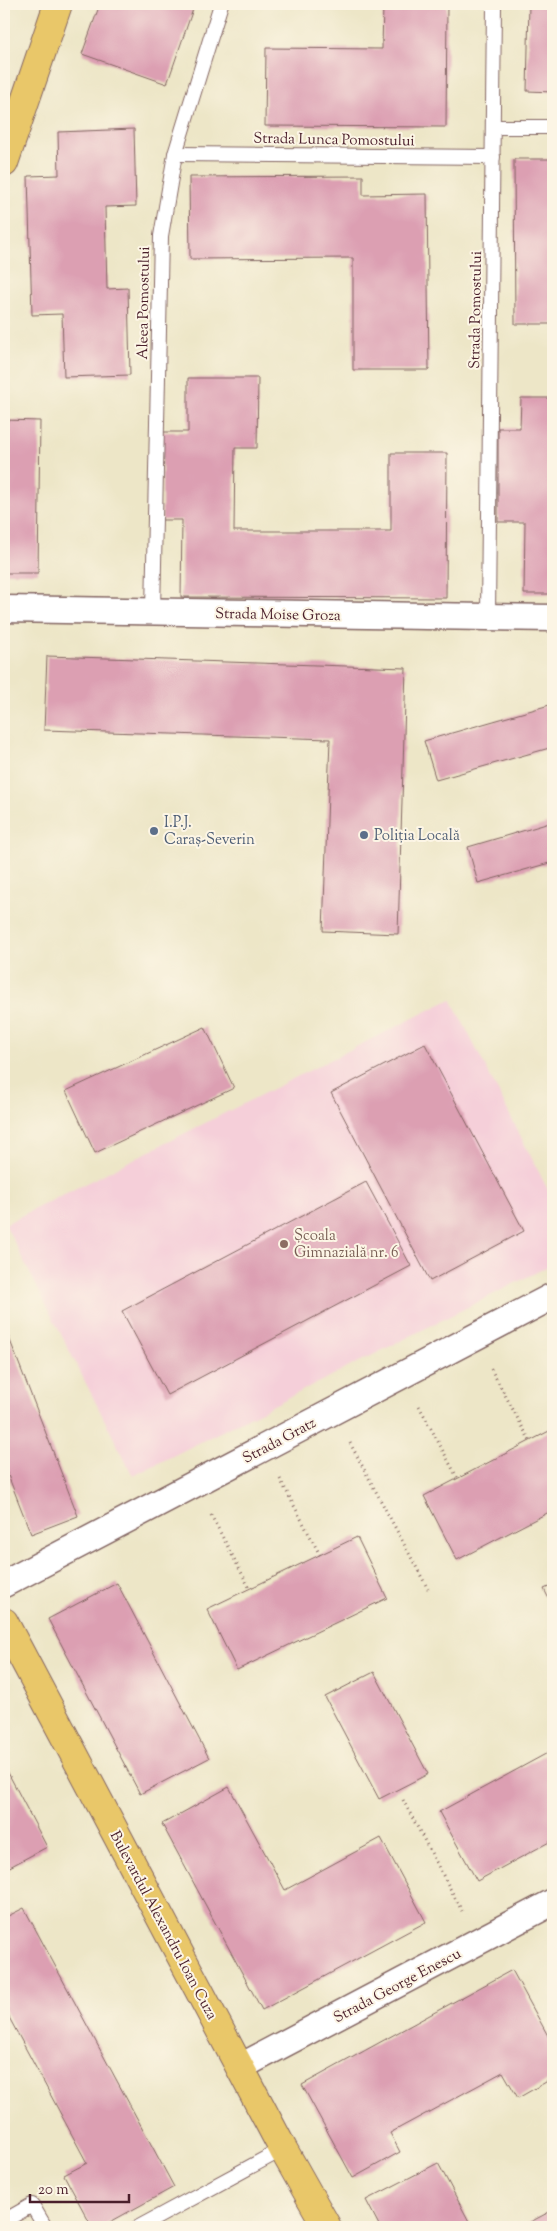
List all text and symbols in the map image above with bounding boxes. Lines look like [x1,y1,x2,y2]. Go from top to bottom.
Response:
street label: Strada Lunca Pomostului [253,129,415,152]
street label: Aleea Pomostului [133,246,156,360]
street label: Strada Pomostului [465,251,488,369]
street label: Strada Moise Groza [215,604,341,627]
place label: I.P.J. Caraș-Severin [164,813,255,851]
marker: I.P.J. Caraș-Severin [148,825,160,837]
place label: Poliția Locală [374,826,460,847]
marker: Poliția Locală [358,829,370,841]
place label: Școala Gimnazială nr. 6 [294,1226,399,1264]
marker: Școala Gimnazială nr. 6 [278,1238,290,1250]
street label: Strada Gratz [239,1413,320,1469]
street label: Bulevardul Alexandru Ioan Cuza [104,1827,222,2024]
street label: Strada George Enescu [330,1944,465,2029]
scale bar [30,2171,129,2203]
text: 20 m [38,2180,69,2201]

